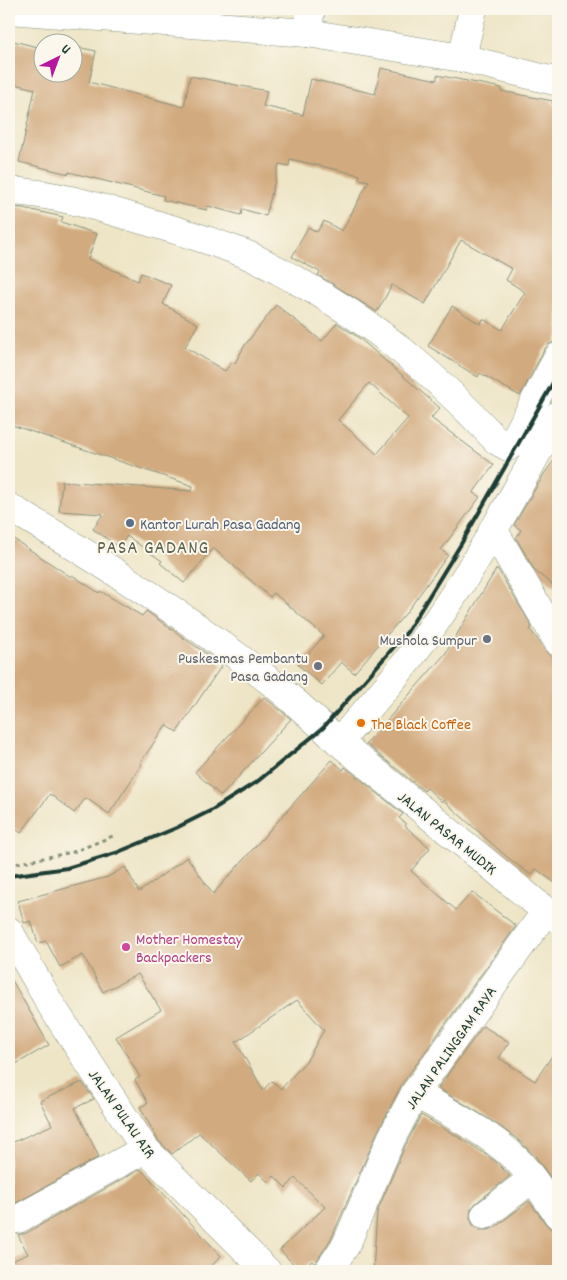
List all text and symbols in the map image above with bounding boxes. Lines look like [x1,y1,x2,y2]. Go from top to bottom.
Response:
north arrow [32,32,82,82]
text: U [56,40,75,60]
place label: Kantor Lurah Pasa Gadang [140,514,300,537]
marker: Kantor Lurah Pasa Gadang [124,517,136,529]
district label: PASA GADANG [97,536,209,563]
place label: Mushola Sumpur [379,630,477,653]
marker: Mushola Sumpur [481,633,493,645]
place label: Puskesmas Pembantu Pasa Gadang [178,648,308,689]
marker: Puskesmas Pembantu Pasa Gadang [312,660,324,672]
place label: The Black Coffee [371,714,471,737]
marker: The Black Coffee [355,717,367,729]
street label: JALAN PASAR MUDIK [392,787,501,881]
place label: Mother Homestay Backpackers [136,929,243,970]
marker: Mother Homestay Backpackers [120,941,132,953]
street label: JALAN PALINGGAM RAYA [401,982,503,1115]
street label: JALAN PULAU AIR [82,1065,160,1164]

